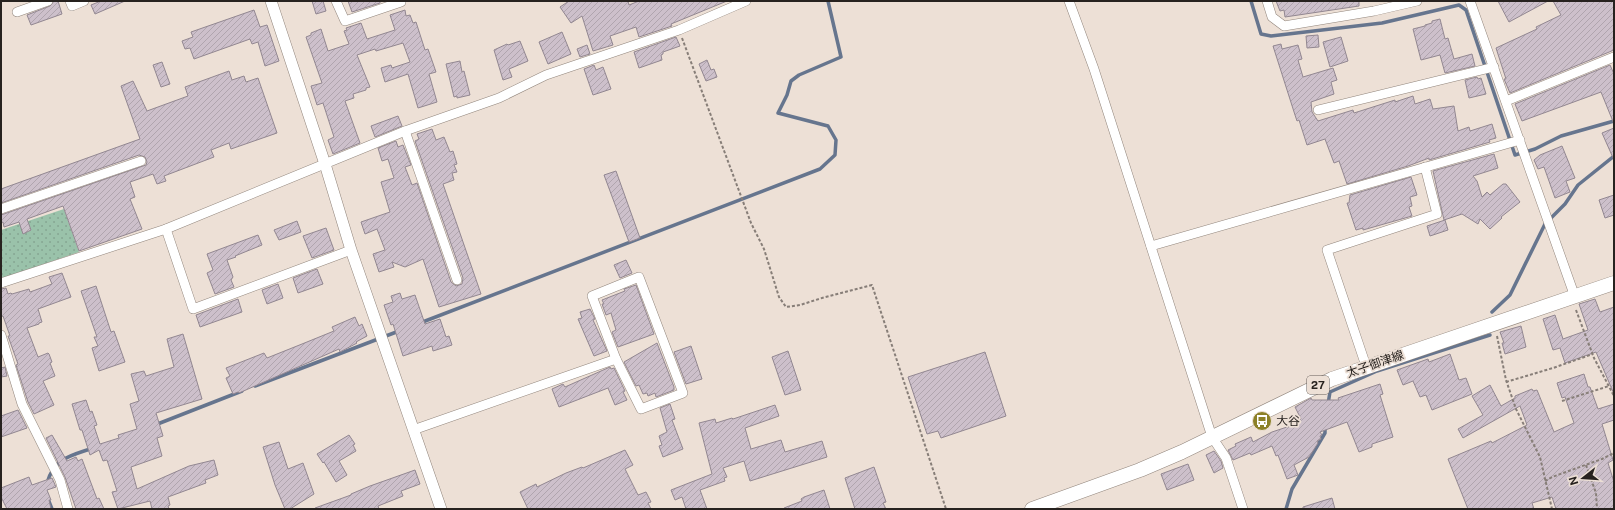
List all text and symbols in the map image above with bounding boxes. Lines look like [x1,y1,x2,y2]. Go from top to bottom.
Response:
street label: 太子御津線 [1344,348,1406,380]
road number: 27 [1307,376,1329,394]
bus stop icon: 大谷 [1251,410,1273,432]
place label: 大谷 [1276,414,1300,428]
north arrow [1563,458,1603,498]
text: N [1566,475,1580,487]

